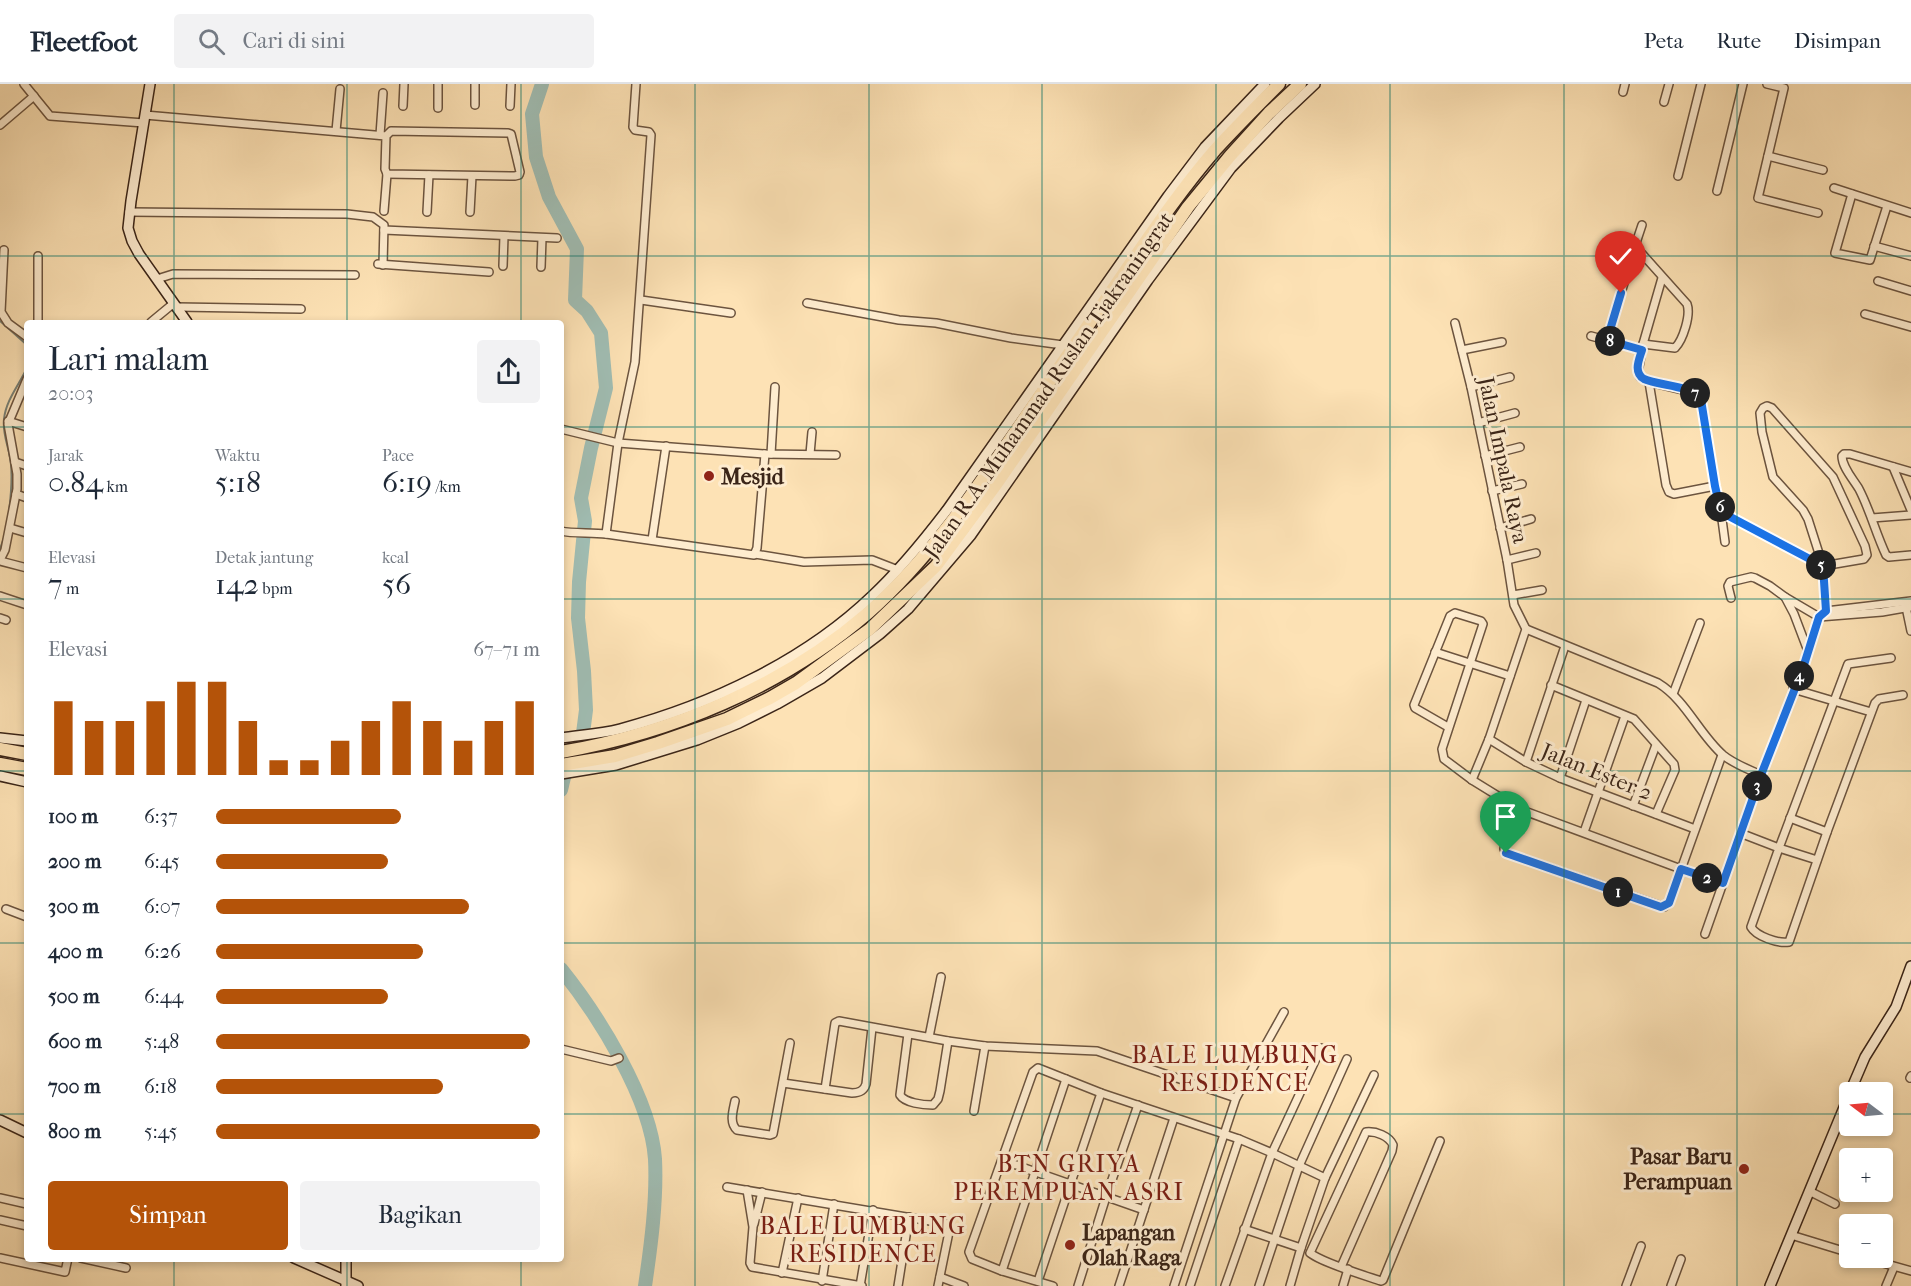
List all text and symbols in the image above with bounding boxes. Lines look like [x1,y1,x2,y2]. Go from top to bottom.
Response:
search box [174,14,594,68]
text: Fleetfoot [30,25,138,58]
icon: search [195,25,228,58]
text: Cari di sini [243,28,345,54]
text: Peta [1644,29,1683,53]
text: Rute [1716,29,1761,53]
text: Disimpan [1794,29,1881,53]
street label: Jalan R.A. Muhammad Ruslan Tjakraningrat [917,207,1179,566]
pin [1595,231,1646,293]
icon: check [1604,240,1637,273]
pin: 8 [1595,326,1625,356]
text: 8 [1606,331,1614,350]
text: Lari malam [48,340,209,379]
button: share [477,340,540,403]
street label: Jalan Impala Raya [1472,373,1534,547]
pin: 7 [1680,378,1710,408]
text: 20:03 [48,382,93,405]
text: 7 [1691,383,1699,402]
text: Jarak [48,446,84,465]
text: Waktu [215,446,260,465]
text: Pace [382,446,414,465]
place label: Mesjid [720,464,785,490]
text: 0.84 [48,465,103,500]
text: 5:18 [215,465,261,500]
text: 6:19 [382,465,432,500]
marker: Mesjid [702,469,716,483]
text: km [103,477,128,496]
text: /km [432,477,461,496]
pin: 6 [1705,492,1735,522]
text: 6 [1716,497,1724,516]
text: Elevasi [48,548,96,567]
text: Detak jantung [215,548,313,567]
text: kcal [382,548,409,567]
pin: 5 [1806,550,1836,580]
text: 5 [1818,555,1824,574]
text: 7 [48,567,62,602]
text: 142 [215,567,259,602]
text: 56 [382,567,411,602]
text: m [62,579,79,598]
text: bpm [259,579,293,598]
text: Elevasi [48,638,108,661]
text: 67–71 m [473,638,540,661]
pin: 4 [1784,661,1814,691]
text: 4 [1794,666,1804,685]
street label: Jalan Ester 2 [1535,737,1656,806]
pin: 3 [1742,771,1772,801]
text: 3 [1754,776,1760,795]
pin [1480,791,1531,853]
icon: arrive [1489,800,1522,833]
text: 100 m [48,805,98,828]
text: 6:37 [144,805,178,828]
text: 200 m [48,850,101,873]
text: 6:45 [144,850,180,873]
pin: 2 [1692,863,1722,893]
text: 2 [1703,868,1711,887]
pin: 1 [1603,877,1633,907]
text: 1 [1615,882,1621,901]
text: 300 m [48,895,99,918]
text: 6:07 [144,895,180,918]
text: 400 m [48,940,103,963]
text: 6:26 [144,940,181,963]
text: 500 m [48,985,100,1008]
text: 6:44 [144,985,183,1008]
text: 600 m [48,1030,102,1053]
text: 5:48 [144,1030,179,1053]
district label: BALE LUMBUNG RESIDENCE [1131,1041,1339,1097]
text: 700 m [48,1075,101,1098]
text: 6:18 [144,1075,177,1098]
north arrow [1839,1082,1893,1136]
map controls [1839,1082,1893,1268]
text: 800 m [48,1120,101,1143]
text: 5:45 [144,1120,177,1143]
place label: Pasar Baru Perampuan [1623,1144,1733,1195]
button: + [1839,1148,1893,1202]
district label: BTN GRIYA PEREMPUAN ASRI [954,1150,1184,1206]
marker: Pasar Baru Perampuan [1737,1162,1751,1176]
button: Simpan [48,1181,288,1250]
button: Bagikan [300,1181,540,1250]
district label: BALE LUMBUNG RESIDENCE [759,1212,967,1268]
button: − [1839,1214,1893,1268]
place label: Lapangan Olah Raga [1082,1220,1182,1271]
marker: Lapangan Olah Raga [1063,1238,1077,1252]

